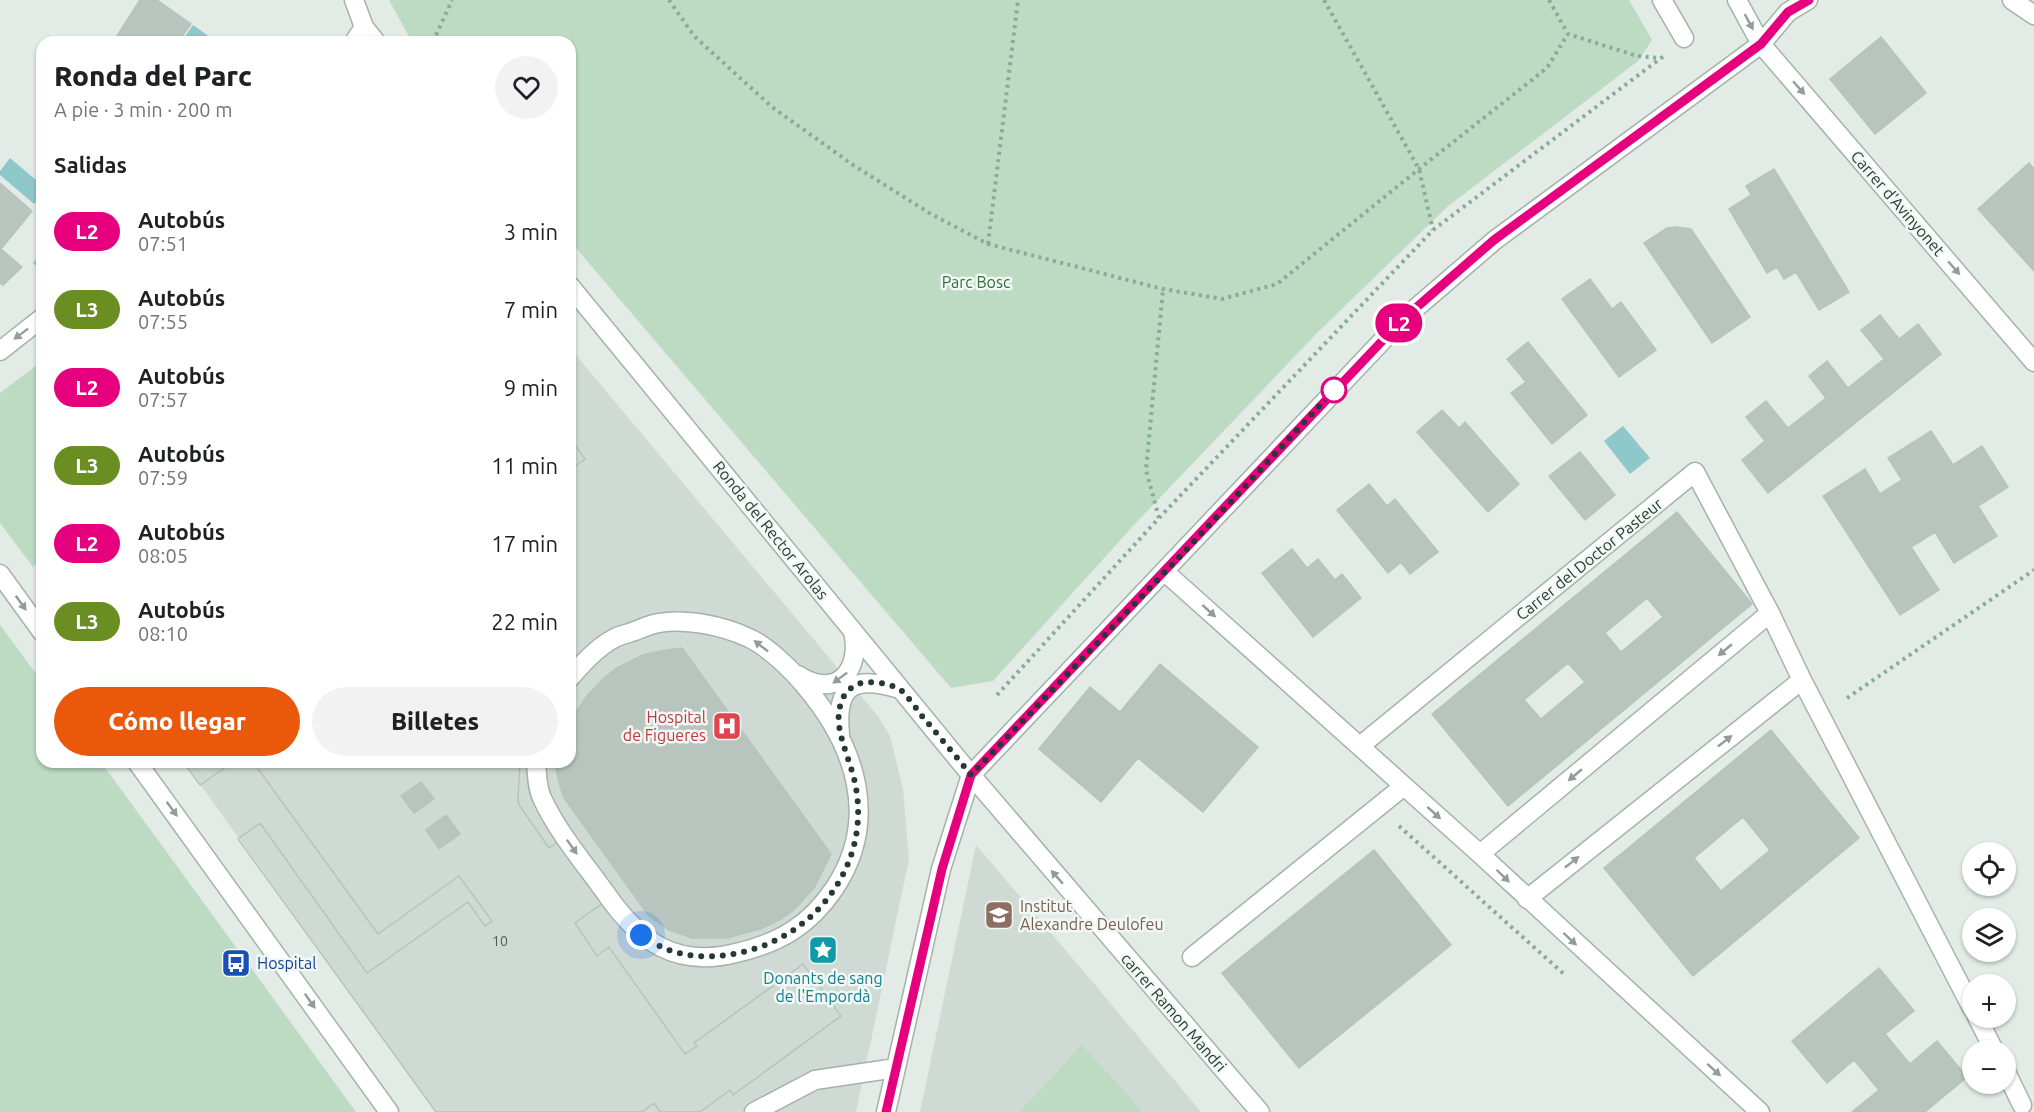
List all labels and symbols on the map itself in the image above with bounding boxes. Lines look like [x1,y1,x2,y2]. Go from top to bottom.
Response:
one-way arrow [1744,14,1754,31]
one-way arrow [1792,80,1805,95]
street label: Carrer d'Avinyonet [1848,147,1949,260]
one-way arrow [1947,260,1960,276]
park label: Parc Bosc [942,273,1011,291]
line badge: L2 [1372,304,1426,342]
one-way arrow [13,328,29,341]
unlabelled marker [1321,377,1347,403]
street label: Ronda del Rector Arolas [710,457,832,603]
street label: Carrer del Doctor Pasteur [1512,494,1666,624]
one-way arrow [15,595,27,611]
one-way arrow [1201,604,1216,617]
one-way arrow [754,641,769,653]
one-way arrow [1718,643,1733,656]
one-way arrow [832,672,848,684]
place label: Hospital de Figueres [623,708,706,744]
hospital icon: Hospital de Figueres [711,710,743,742]
one-way arrow [1717,735,1733,748]
one-way arrow [1567,768,1583,781]
one-way arrow [165,802,177,817]
one-way arrow [1427,806,1442,820]
one-way arrow [566,838,578,854]
one-way arrow [1565,857,1580,869]
one-way arrow [1051,869,1064,884]
one-way arrow [1496,869,1510,883]
place label: Institut Alexandre Deulofeu [1020,897,1164,933]
school or university icon: Institut Alexandre Deulofeu [983,899,1015,931]
your location [626,920,656,950]
one-way arrow [1562,931,1576,945]
house number: 10 [492,933,508,949]
place icon: Donants de sang de l'Empordà [807,934,839,966]
bus stop icon: Hospital [220,947,252,979]
street label: carrer Ramon Mandri [1118,949,1230,1075]
place label: Hospital [257,954,316,972]
place label: Donants de sang de l'Empordà [763,969,883,1005]
one-way arrow [304,993,316,1009]
one-way arrow [1706,1063,1721,1077]

